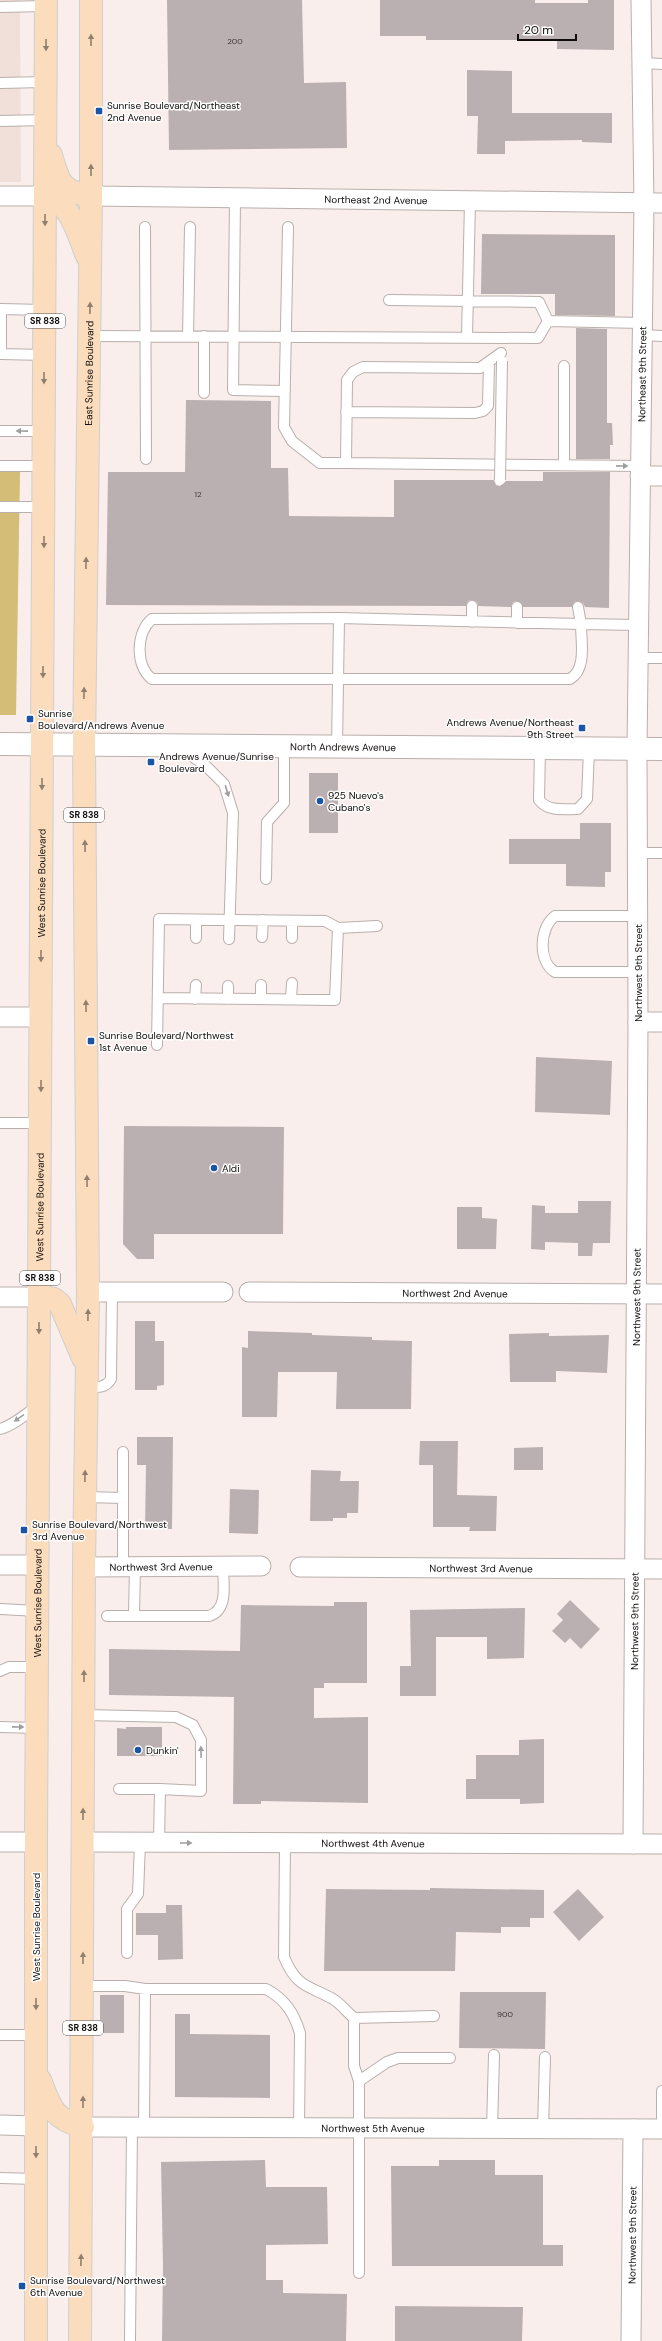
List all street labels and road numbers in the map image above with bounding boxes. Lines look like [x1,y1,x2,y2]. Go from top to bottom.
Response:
street label: Northeast 2nd Avenue [324,192,428,207]
road number: SR 838 [25,314,65,328]
street label: East Sunrise Boulevard [82,320,96,426]
street label: Northeast 9th Street [635,326,649,422]
street label: North Andrews Avenue [290,740,396,753]
road number: SR 838 [64,808,104,822]
street label: West Sunrise Boulevard [34,829,48,937]
street label: Northwest 9th Street [632,924,645,1022]
street label: West Sunrise Boulevard [33,1153,46,1261]
street label: Northwest 9th Street [630,1248,643,1346]
road number: SR 838 [20,1271,60,1285]
street label: Northwest 2nd Avenue [402,1286,508,1300]
street label: West Sunrise Boulevard [31,1549,44,1657]
street label: Northwest 3rd Avenue [109,1560,213,1573]
street label: Northwest 3rd Avenue [429,1561,533,1575]
street label: Northwest 9th Street [628,1572,641,1670]
street label: Northwest 4th Avenue [321,1836,425,1850]
street label: West Sunrise Boulevard [30,1873,43,1981]
road number: SR 838 [63,2021,103,2035]
street label: Northwest 5th Avenue [321,2121,425,2135]
street label: Northwest 9th Street [625,2186,639,2284]

